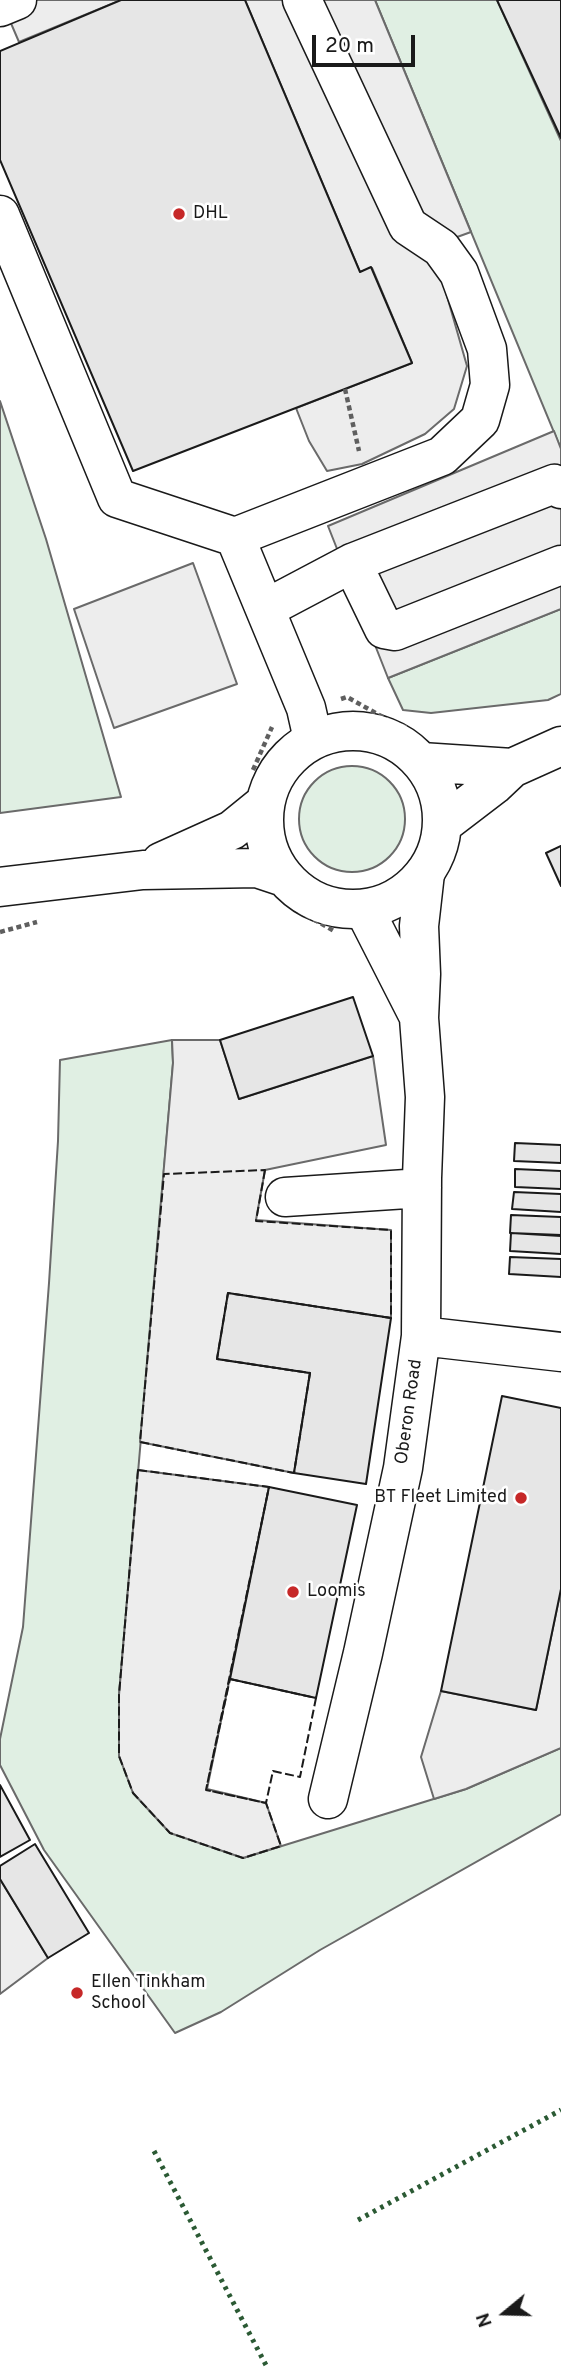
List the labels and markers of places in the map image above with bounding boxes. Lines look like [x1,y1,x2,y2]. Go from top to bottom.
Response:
place label: DHL [193,203,228,225]
marker: DHL [171,206,187,222]
place label: BT Fleet Limited [374,1487,507,1509]
marker: BT Fleet Limited [513,1490,529,1506]
place label: Loomis [307,1581,366,1603]
marker: Loomis [285,1584,301,1600]
place label: Ellen Tinkham School [91,1972,205,2014]
marker: Ellen Tinkham School [69,1985,85,2001]

